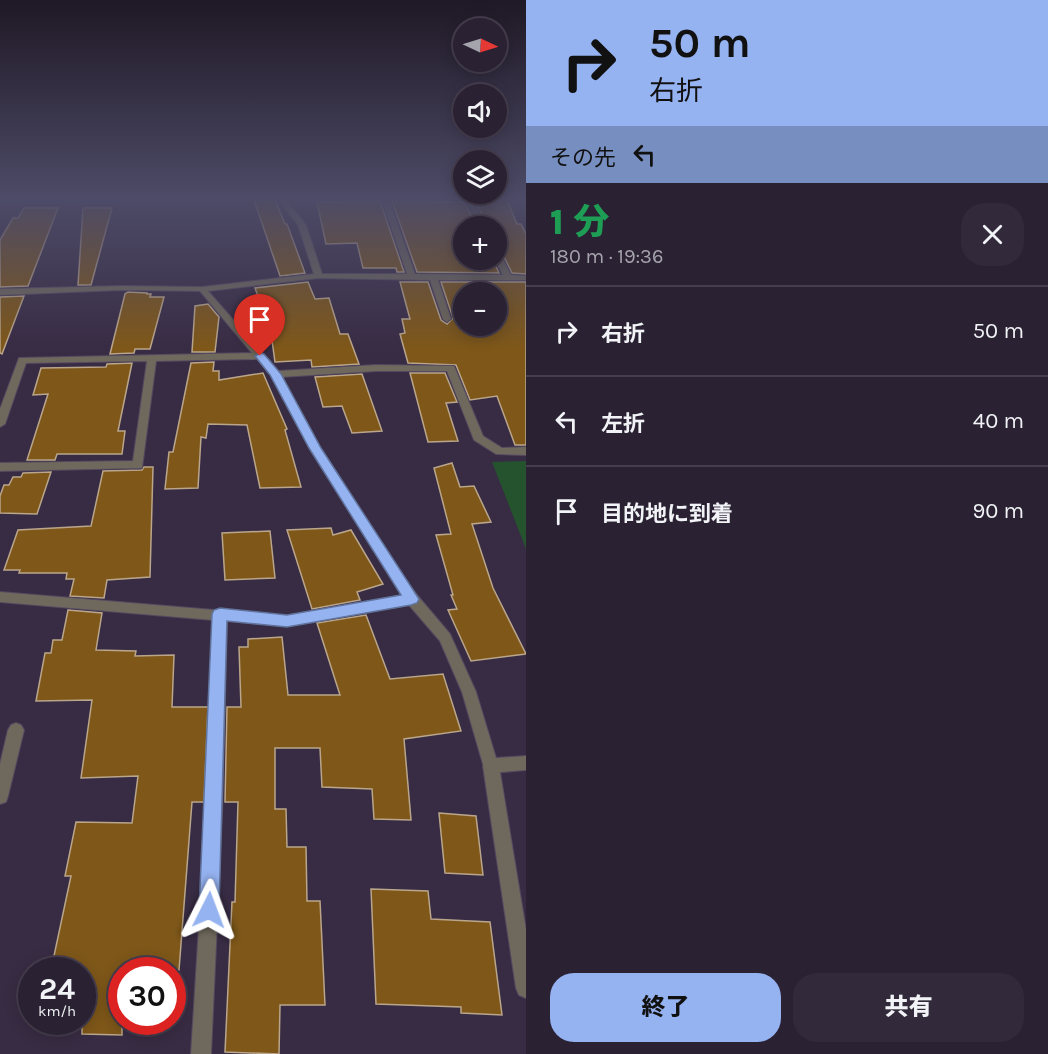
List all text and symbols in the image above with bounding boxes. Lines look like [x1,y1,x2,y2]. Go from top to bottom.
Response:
north arrow [453,18,507,72]
map controls [453,18,507,336]
text: 50 m [649,18,751,68]
icon: right [550,24,628,102]
text: 右折 [649,75,703,107]
button: sound [453,84,507,138]
icon: left [628,138,661,171]
text: その先 [550,145,616,171]
button: layers [453,150,507,204]
text: 1 分 [550,201,610,243]
button: close [961,203,1024,266]
button: + [453,216,507,270]
text: 180 m · 19:36 [550,245,663,268]
button: − [453,282,507,336]
pin [234,294,285,356]
icon: arrive [243,303,276,336]
icon: right [550,315,583,348]
text: 50 m [973,318,1024,344]
text: 右折 [601,321,645,347]
icon: left [550,405,583,438]
text: 40 m [973,408,1024,434]
text: 左折 [601,411,645,437]
icon: arrive [550,495,583,528]
text: 90 m [972,498,1024,524]
text: 目的地に到着 [601,501,733,527]
position arrow [177,878,241,942]
speed limit sign: 30 [108,957,186,1035]
text: 24 [39,971,75,1007]
button: 終了 [550,973,781,1042]
button: 共有 [793,973,1024,1042]
text: km/h [38,1002,76,1020]

